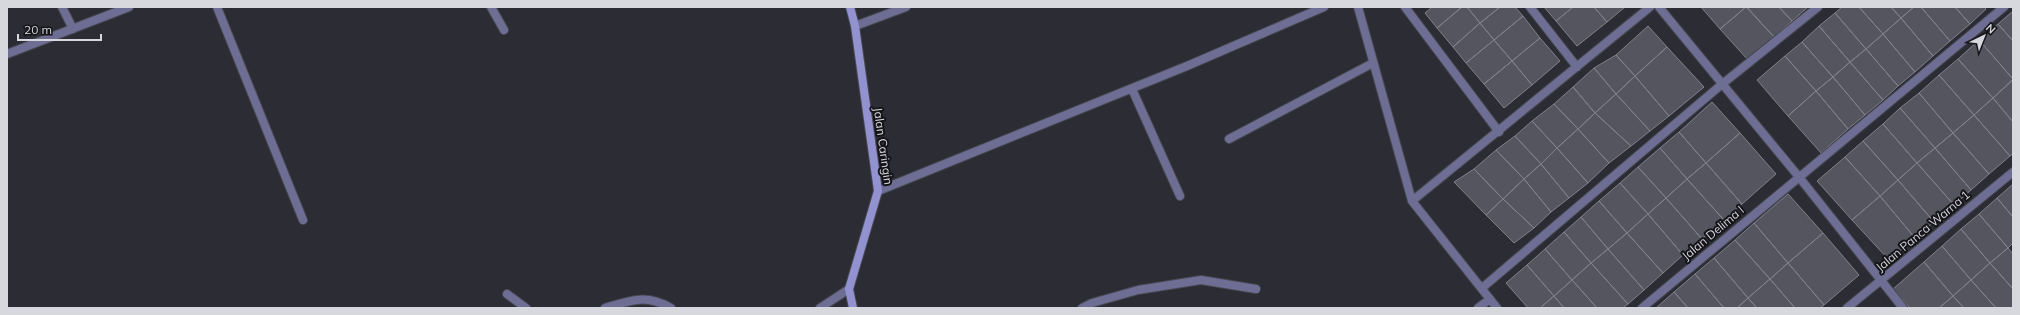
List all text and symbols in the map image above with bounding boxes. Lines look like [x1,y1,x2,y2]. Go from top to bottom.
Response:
scale bar [18,16,101,42]
north arrow [1964,16,2004,56]
text: N [1983,21,1999,37]
text: 20 m [24,22,52,37]
street label: Jalan Caringin [871,106,896,186]
street label: Jalan Panca Warna 1 [1873,187,1973,274]
street label: Jalan Delima I [1679,202,1747,263]

